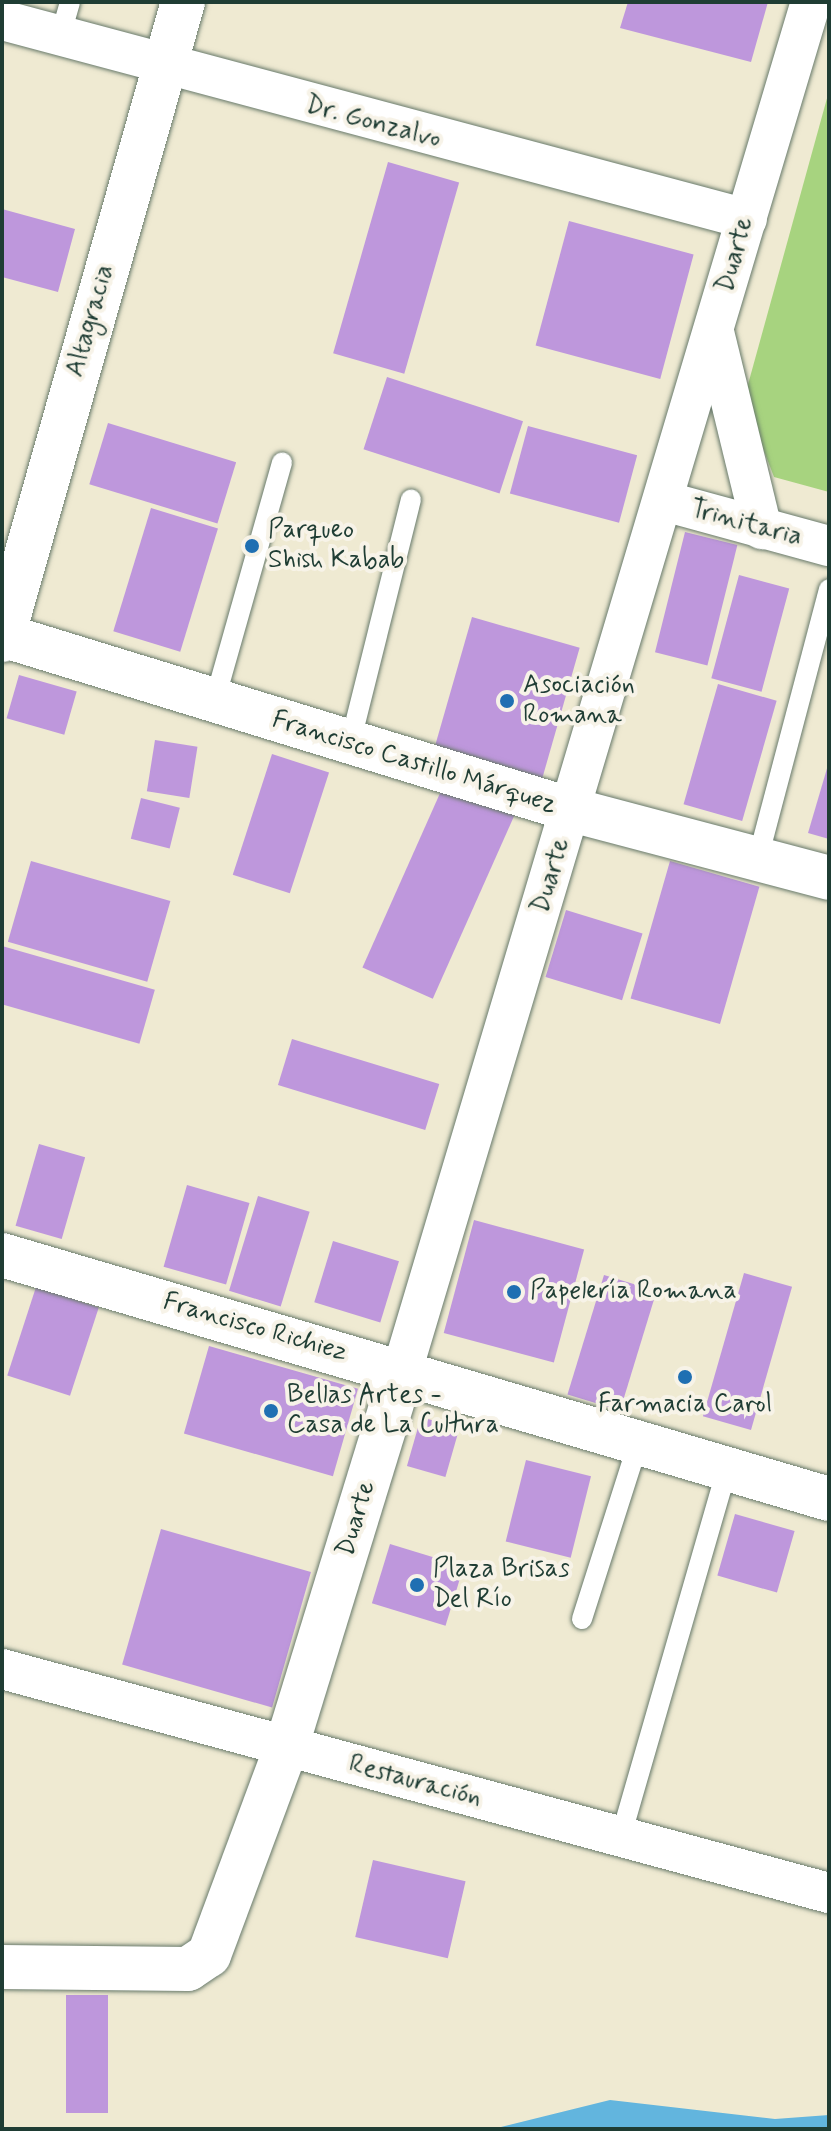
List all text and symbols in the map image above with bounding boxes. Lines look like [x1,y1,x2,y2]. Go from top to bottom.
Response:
street label: Dr. Gonzalvo [302,90,444,156]
street label: Duarte [710,214,762,296]
street label: Altagracia [60,261,122,381]
street label: Trinitaria [687,494,805,554]
place label: Parqueo Shish Kabab [268,515,404,576]
marker: Parqueo Shish Kabab [243,537,261,555]
place label: Asociación Romana [523,670,635,732]
marker: Asociación Romana [498,692,516,710]
street label: Francisco Castillo Márquez [267,705,561,821]
street label: Duarte [526,835,578,917]
place label: Papelería Romana [530,1276,736,1308]
marker: Papelería Romana [505,1283,523,1301]
street label: Francisco Richiez [159,1287,351,1369]
marker: Farmacia Carol [676,1368,694,1386]
place label: Bellas Artes - Casa de La Cultura [287,1380,505,1442]
place label: Farmacia Carol [598,1389,772,1421]
marker: Bellas Artes - Casa de La Cultura [262,1402,280,1420]
street label: Duarte [331,1478,383,1560]
place label: Plaza Brisas Del Río [433,1554,569,1616]
marker: Plaza Brisas Del Río [408,1576,426,1594]
street label: Restauración [345,1749,485,1815]

